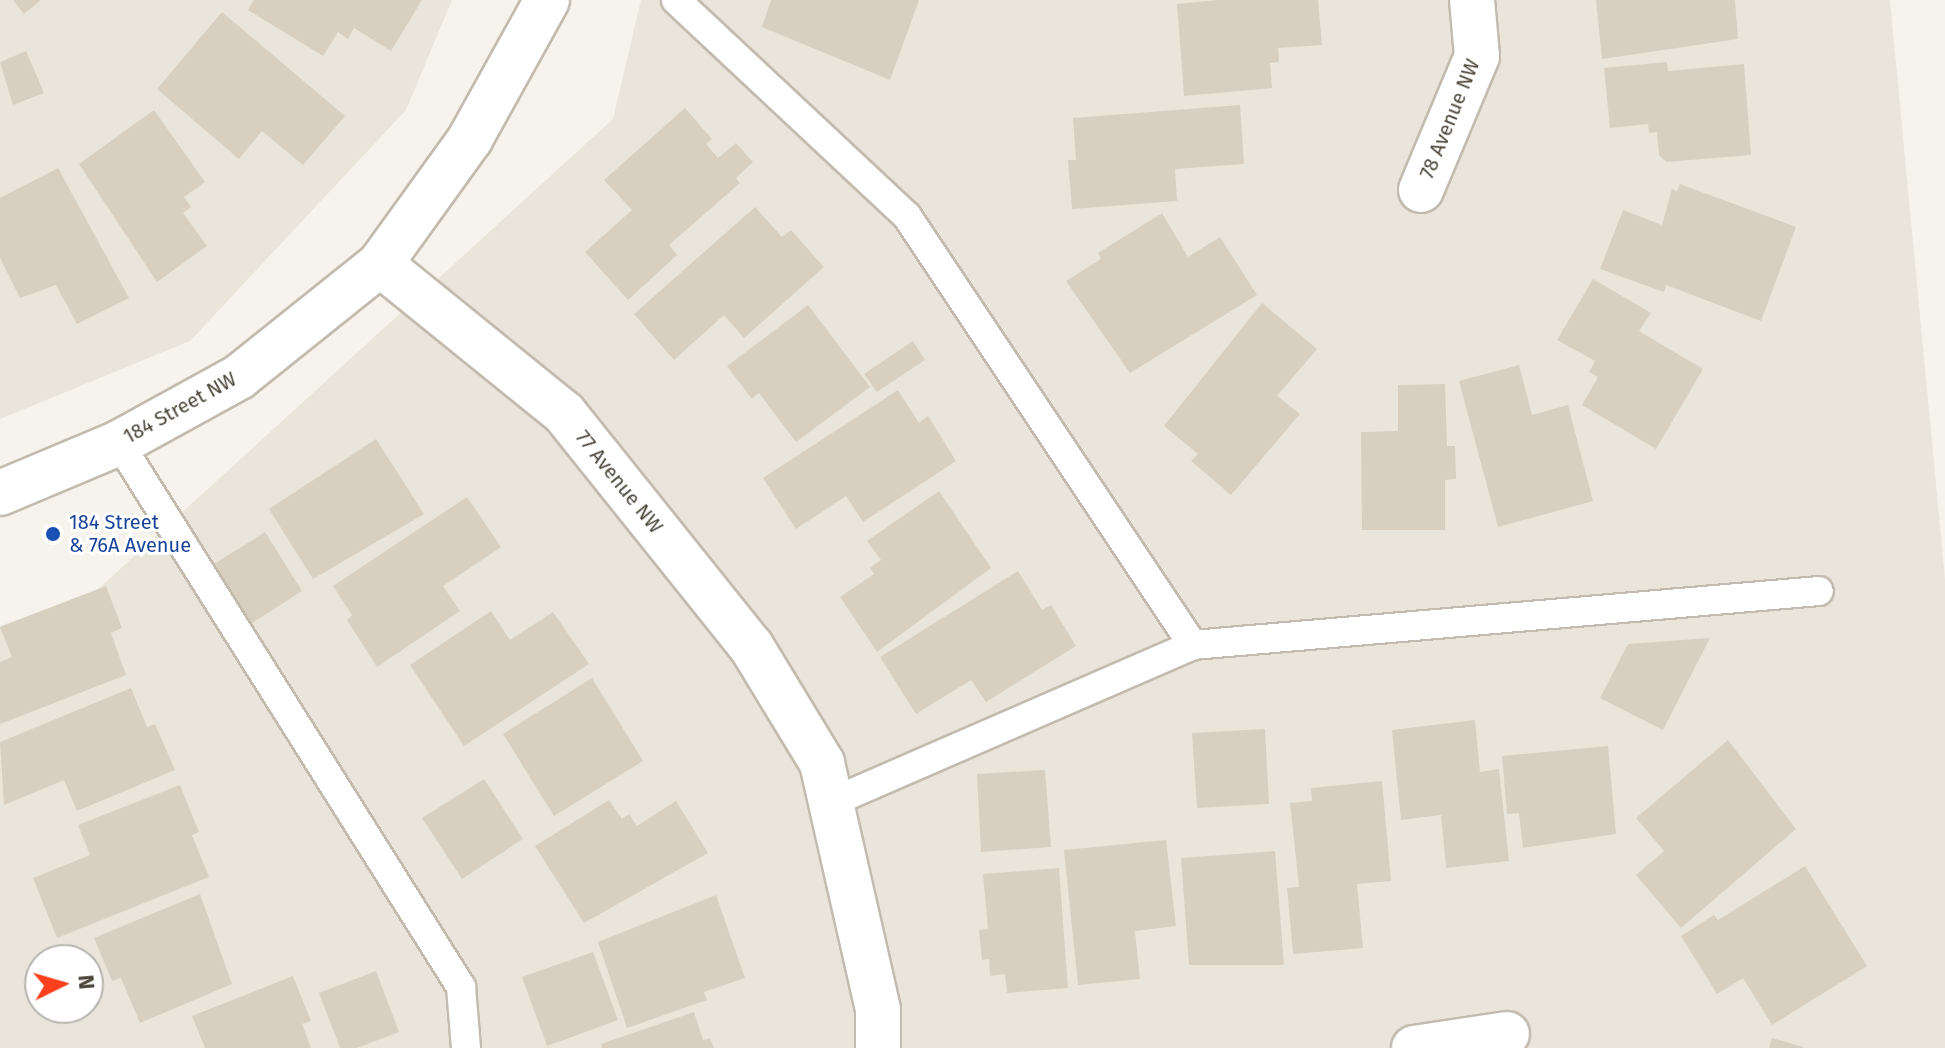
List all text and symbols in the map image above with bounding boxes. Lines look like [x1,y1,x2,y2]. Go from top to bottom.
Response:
street label: 78 Avenue NW [1415,56,1485,182]
street label: 184 Street NW [119,367,241,449]
street label: 77 Avenue NW [570,426,668,538]
place label: 184 Street & 76A Avenue [69,510,191,557]
marker: 184 Street & 76A Avenue [44,525,62,543]
north arrow [24,944,104,1024]
text: N [72,974,100,990]

